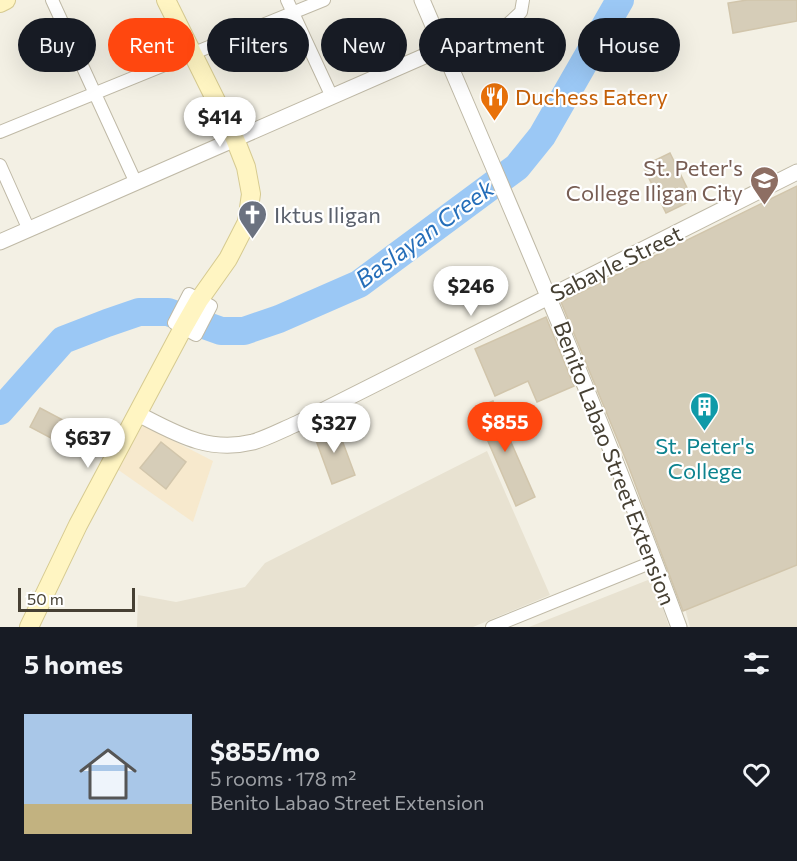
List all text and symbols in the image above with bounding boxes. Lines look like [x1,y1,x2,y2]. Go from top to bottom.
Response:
chip: Buy [18,18,96,72]
chip: Rent [108,18,195,72]
chip: Filters [207,18,309,72]
chip: New [321,18,407,72]
chip: Apartment [419,18,566,72]
chip: House [578,18,680,72]
restaurant icon: Duchess Eatery [478,80,510,122]
place label: Duchess Eatery [515,83,668,110]
pin: $414 [184,97,256,148]
text: $414 [198,104,242,128]
place label: St. Peter's College Iligan City [566,154,743,206]
school or university icon: St. Peter's College Iligan City [748,164,780,206]
water label: Baslayan Creek [349,172,500,293]
church icon: Iktus Iligan [237,198,269,240]
place label: Iktus Iligan [274,201,381,228]
street label: Sabayle Street [546,219,686,307]
pin: $246 [435,266,507,317]
text: $246 [447,273,495,297]
street label: Benito Labao Street Extension [548,317,682,609]
building icon: St. Peter's College [689,390,721,432]
pin: $855 [469,402,541,453]
pin: $327 [298,403,370,454]
text: $855 [481,409,529,433]
text: $327 [311,410,357,434]
pin: $637 [52,418,124,469]
text: $637 [65,425,111,449]
place label: St. Peter's College [655,432,755,484]
scale bar [18,585,135,612]
text: 50 m [27,589,64,608]
icon: filters [740,647,773,680]
text: 5 homes [24,648,123,679]
text: $855/mo [210,735,320,766]
icon: home [72,738,144,810]
icon: heart [740,758,773,791]
text: 5 rooms · 178 m² [210,766,356,790]
text: Benito Labao Street Extension [210,790,484,814]

